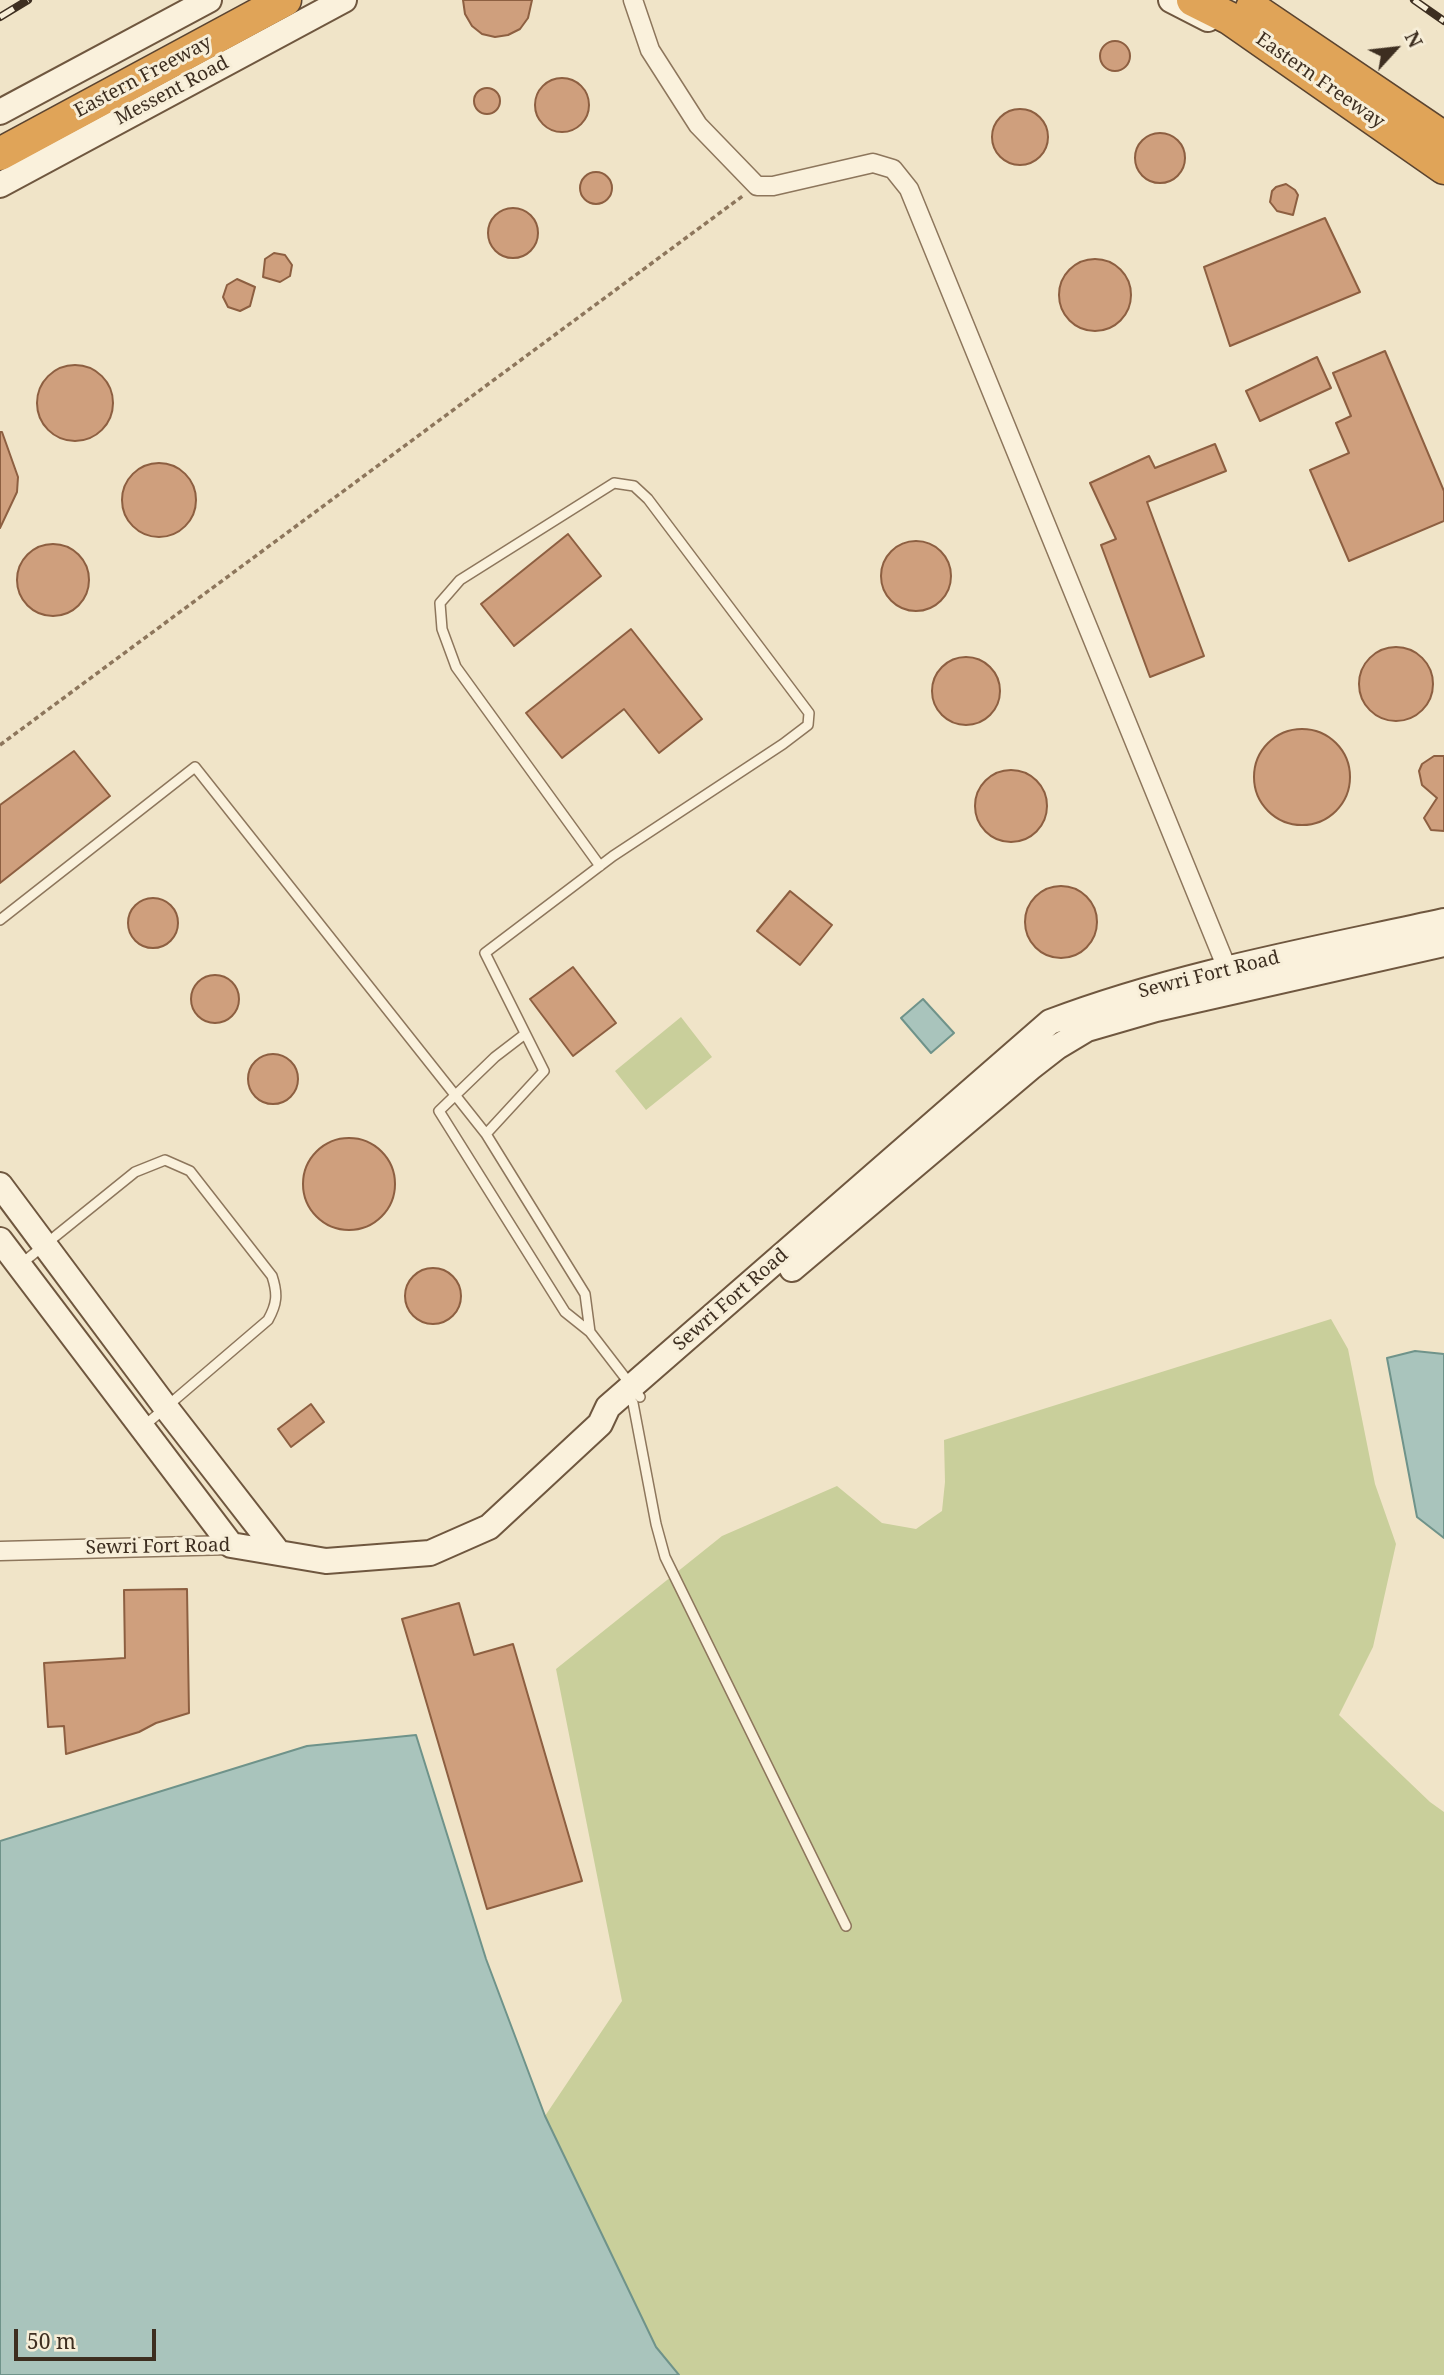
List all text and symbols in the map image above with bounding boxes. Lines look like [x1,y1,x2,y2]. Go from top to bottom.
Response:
north arrow [1360,14,1430,84]
text: N [1399,27,1429,52]
street label: Eastern Freeway [1251,28,1389,134]
street label: Eastern Freeway [71,31,215,123]
street label: Messent Road [111,52,233,130]
street label: Sewri Fort Road [1136,946,1282,1004]
street label: Sewri Fort Road [669,1244,793,1356]
street label: Sewri Fort Road [85,1534,231,1560]
scale bar [18,2316,159,2360]
text: 50 m [27,2327,76,2355]

